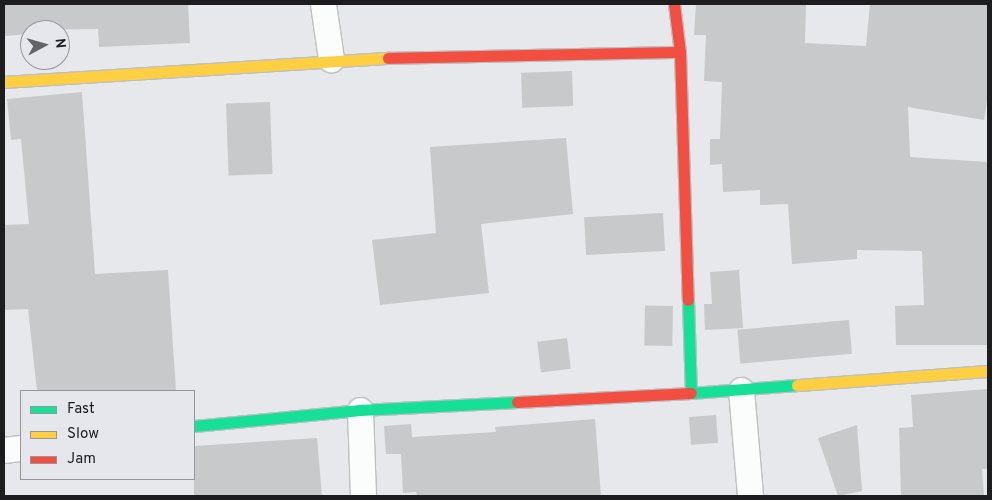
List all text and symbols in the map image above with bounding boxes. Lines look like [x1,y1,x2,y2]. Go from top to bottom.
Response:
north arrow [20,20,70,70]
text: N [50,38,68,49]
legend [20,390,195,480]
text: Fast [67,400,95,419]
text: Slow [67,425,99,444]
text: Jam [67,450,96,469]

